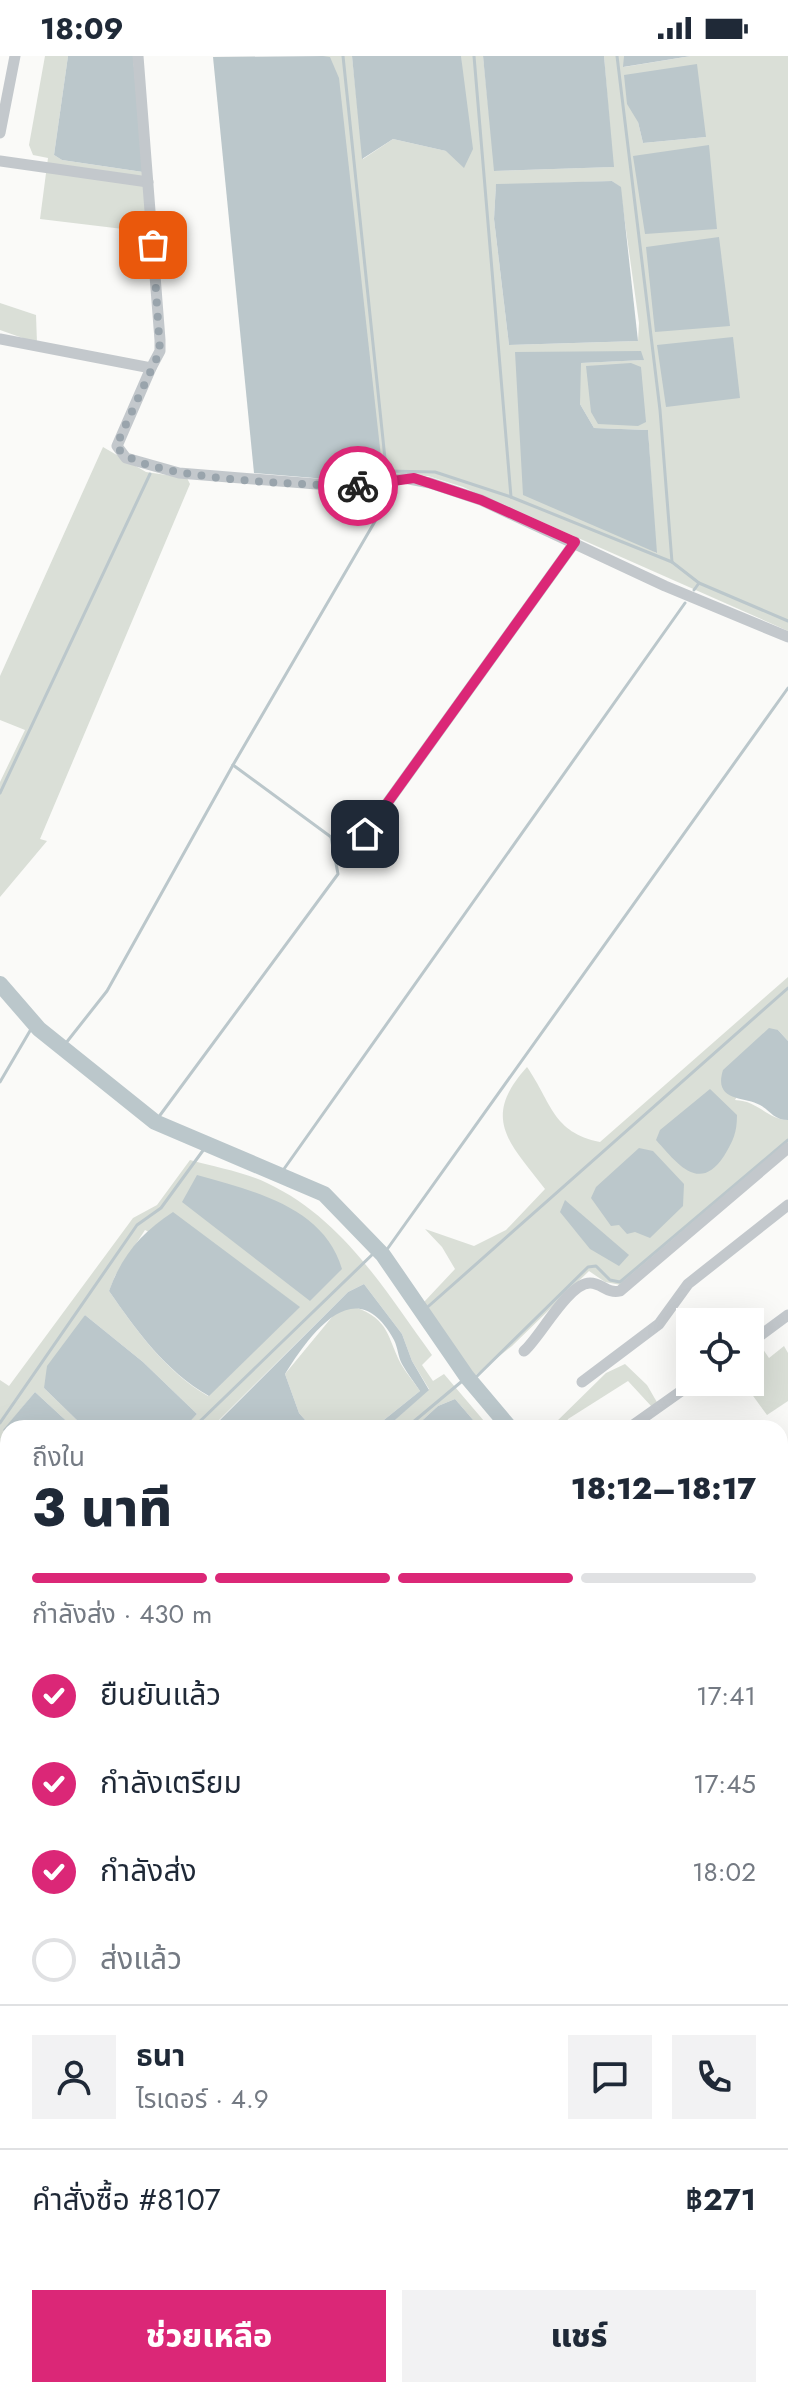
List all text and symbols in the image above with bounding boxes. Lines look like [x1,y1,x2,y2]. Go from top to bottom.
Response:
text: 18:09 [40,7,124,50]
pin [119,211,187,279]
icon: bag [131,223,175,267]
courier [318,446,398,526]
icon: bike [336,464,380,508]
pin [331,800,399,868]
icon: home [343,812,387,856]
map controls [676,1308,764,1396]
button: locate [676,1308,764,1396]
text: ถึงใน [32,1438,85,1476]
text: 18:12–18:17 [571,1467,756,1510]
text: 3 นาที [32,1470,172,1546]
text: กำลังส่ง · 430 m [32,1595,212,1633]
text: ยืนยันแล้ว [100,1673,221,1716]
icon: check [32,1674,76,1718]
text: 17:41 [696,1677,756,1715]
text: กำลังเตรียม [100,1761,242,1804]
icon: check [32,1762,76,1806]
text: 17:45 [693,1765,756,1803]
text: กำลังส่ง [100,1849,197,1892]
icon: check [32,1850,76,1894]
text: 18:02 [692,1853,756,1891]
text: ส่งแล้ว [100,1937,182,1980]
text: ธนา [136,2034,185,2077]
button: person [32,2035,116,2119]
button: chat [568,2035,652,2119]
button: phone [672,2035,756,2119]
text: ไรเดอร์ · 4.9 [136,2080,269,2118]
text: คำสั่งซื้อ #8107 [32,2178,221,2221]
text: ฿271 [686,2178,756,2221]
button: ช่วยเหลือ [32,2290,386,2382]
button: แชร์ [402,2290,756,2382]

